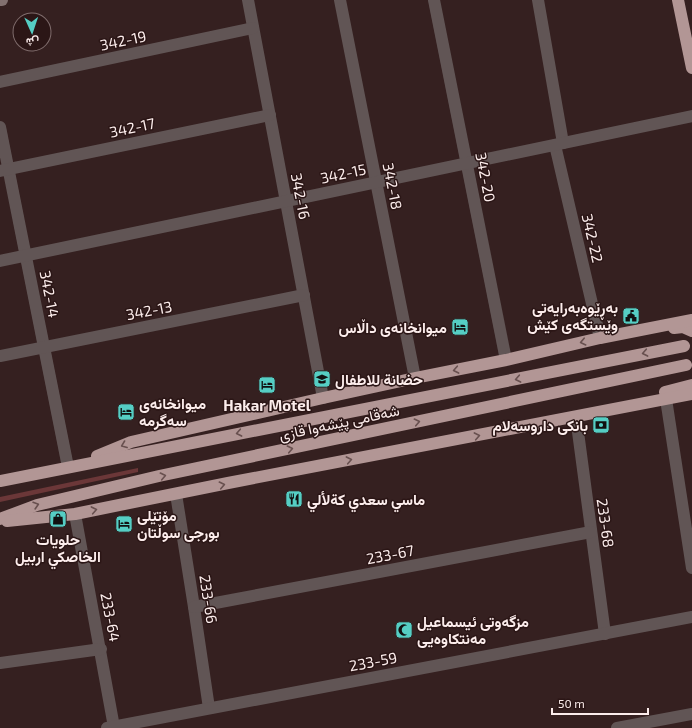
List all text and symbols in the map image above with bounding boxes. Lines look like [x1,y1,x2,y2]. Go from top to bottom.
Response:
north arrow [12,12,52,52]
street label: 342-19 [98,26,148,54]
text: ش [26,35,39,49]
street label: 342-17 [108,113,157,141]
street label: 342-20 [472,151,500,203]
street label: 342-15 [319,159,367,187]
street label: 342-18 [380,161,406,211]
street label: 342-16 [288,171,314,221]
street label: 342-22 [579,212,607,264]
street label: 342-14 [37,269,63,319]
street label: 342-13 [124,297,174,323]
place label: بەڕێوەبەرایەتی وێستگەی کێش [527,298,618,334]
public building icon: بەڕێوەبەرایەتی وێستگەی کێش [621,306,641,326]
hotel icon: میوانخانەی داڵاس [450,317,470,337]
place label: میوانخانەی داڵاس [338,318,447,337]
one-way arrow [580,338,586,346]
one-way arrow [642,349,649,357]
one-way arrow [453,365,459,374]
school or university icon: حضانة للاطفال [312,369,332,389]
place label: حضانة للاطفال [335,370,423,389]
one-way arrow [515,374,521,382]
hotel icon: Hakar Motel [257,375,277,395]
place label: میوانخانەی سەگرمە [139,394,206,430]
place label: Hakar Motel [223,396,311,414]
street label: شەقامی پێشەوا قازی [277,400,402,446]
hotel icon: میوانخانەی سەگرمە [116,402,136,422]
bank icon: بانکی داروسەلام [591,415,611,435]
place label: بانکی داروسەلام [493,416,588,436]
one-way arrow [414,418,420,426]
one-way arrow [236,429,242,437]
one-way arrow [474,432,480,441]
one-way arrow [121,441,128,449]
one-way arrow [287,445,293,453]
one-way arrow [346,457,352,465]
one-way arrow [160,472,166,480]
one-way arrow [219,481,225,489]
restaurant icon: ماسي سعدي كةلألي [284,489,304,509]
place label: ماسي سعدي كةلألي [307,490,425,513]
street label: 233-68 [594,497,618,549]
one-way arrow [33,501,40,510]
place label: مۆتێلی بورجی سوڵتان [137,506,220,542]
one-way arrow [91,507,97,515]
shop icon: حلويات الخاصكي اربيل [48,509,68,529]
hotel icon: مۆتێلی بورجی سوڵتان [114,514,134,534]
place label: حلويات الخاصكي اربيل [15,530,101,570]
street label: 233-67 [365,541,416,567]
street label: 233-66 [196,573,222,625]
street label: 233-64 [97,591,125,643]
place label: مزگەوتی ئیسماعیل مەنتکاوەیی [417,612,529,648]
mosque icon: مزگەوتی ئیسماعیل مەنتکاوەیی [394,620,414,640]
street label: 233-59 [347,648,399,674]
scale bar [552,690,648,716]
text: 50 m [558,696,585,710]

